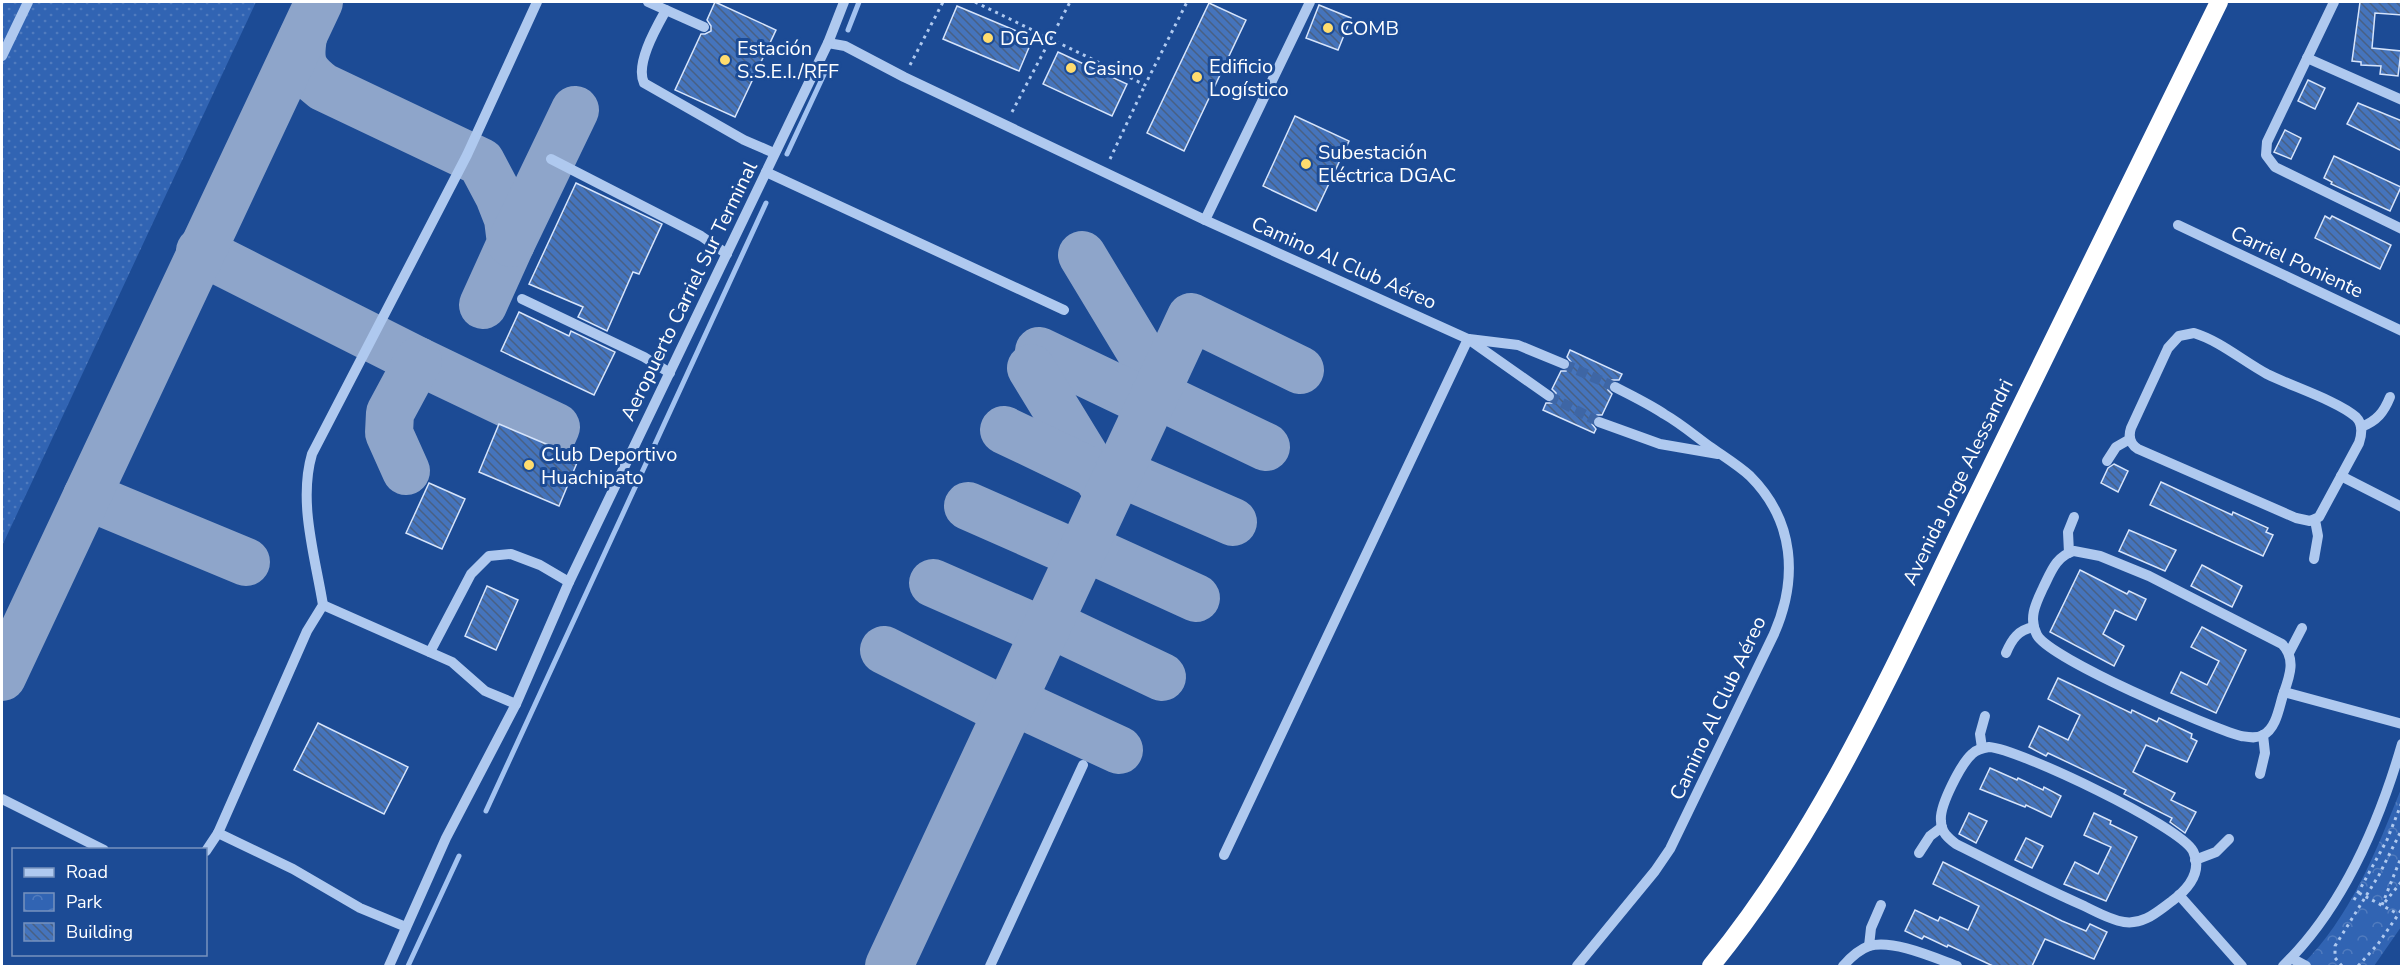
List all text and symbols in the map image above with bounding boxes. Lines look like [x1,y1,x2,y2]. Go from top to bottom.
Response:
place label: COMB [1340,15,1399,42]
marker: COMB [1321,21,1335,35]
place label: DGAC [1000,25,1057,52]
marker: DGAC [981,31,995,45]
place label: Estación S.S.E.I./RFF [737,35,839,85]
marker: Estación S.S.E.I./RFF [718,53,732,67]
place label: Edificio Logístico [1209,53,1289,103]
place label: Casino [1083,55,1143,82]
marker: Casino [1064,61,1078,75]
marker: Edificio Logístico [1190,70,1204,84]
place label: Subestación Eléctrica DGAC [1318,139,1456,189]
street label: Aeropuerto Carriel Sur Terminal [614,157,764,425]
marker: Subestación Eléctrica DGAC [1299,157,1313,171]
street label: Camino Al Club Aéreo [1247,210,1441,316]
street label: Carriel Poniente [2226,219,2368,305]
street label: Avenida Jorge Alessandri [1896,374,2020,590]
place label: Club Deportivo Huachipato [541,441,677,491]
marker: Club Deportivo Huachipato [522,458,536,472]
street label: Camino Al Club Aéreo [1663,612,1773,804]
legend [12,848,207,956]
text: Road [66,860,108,884]
text: Park [66,890,103,914]
text: Building [66,920,133,944]

